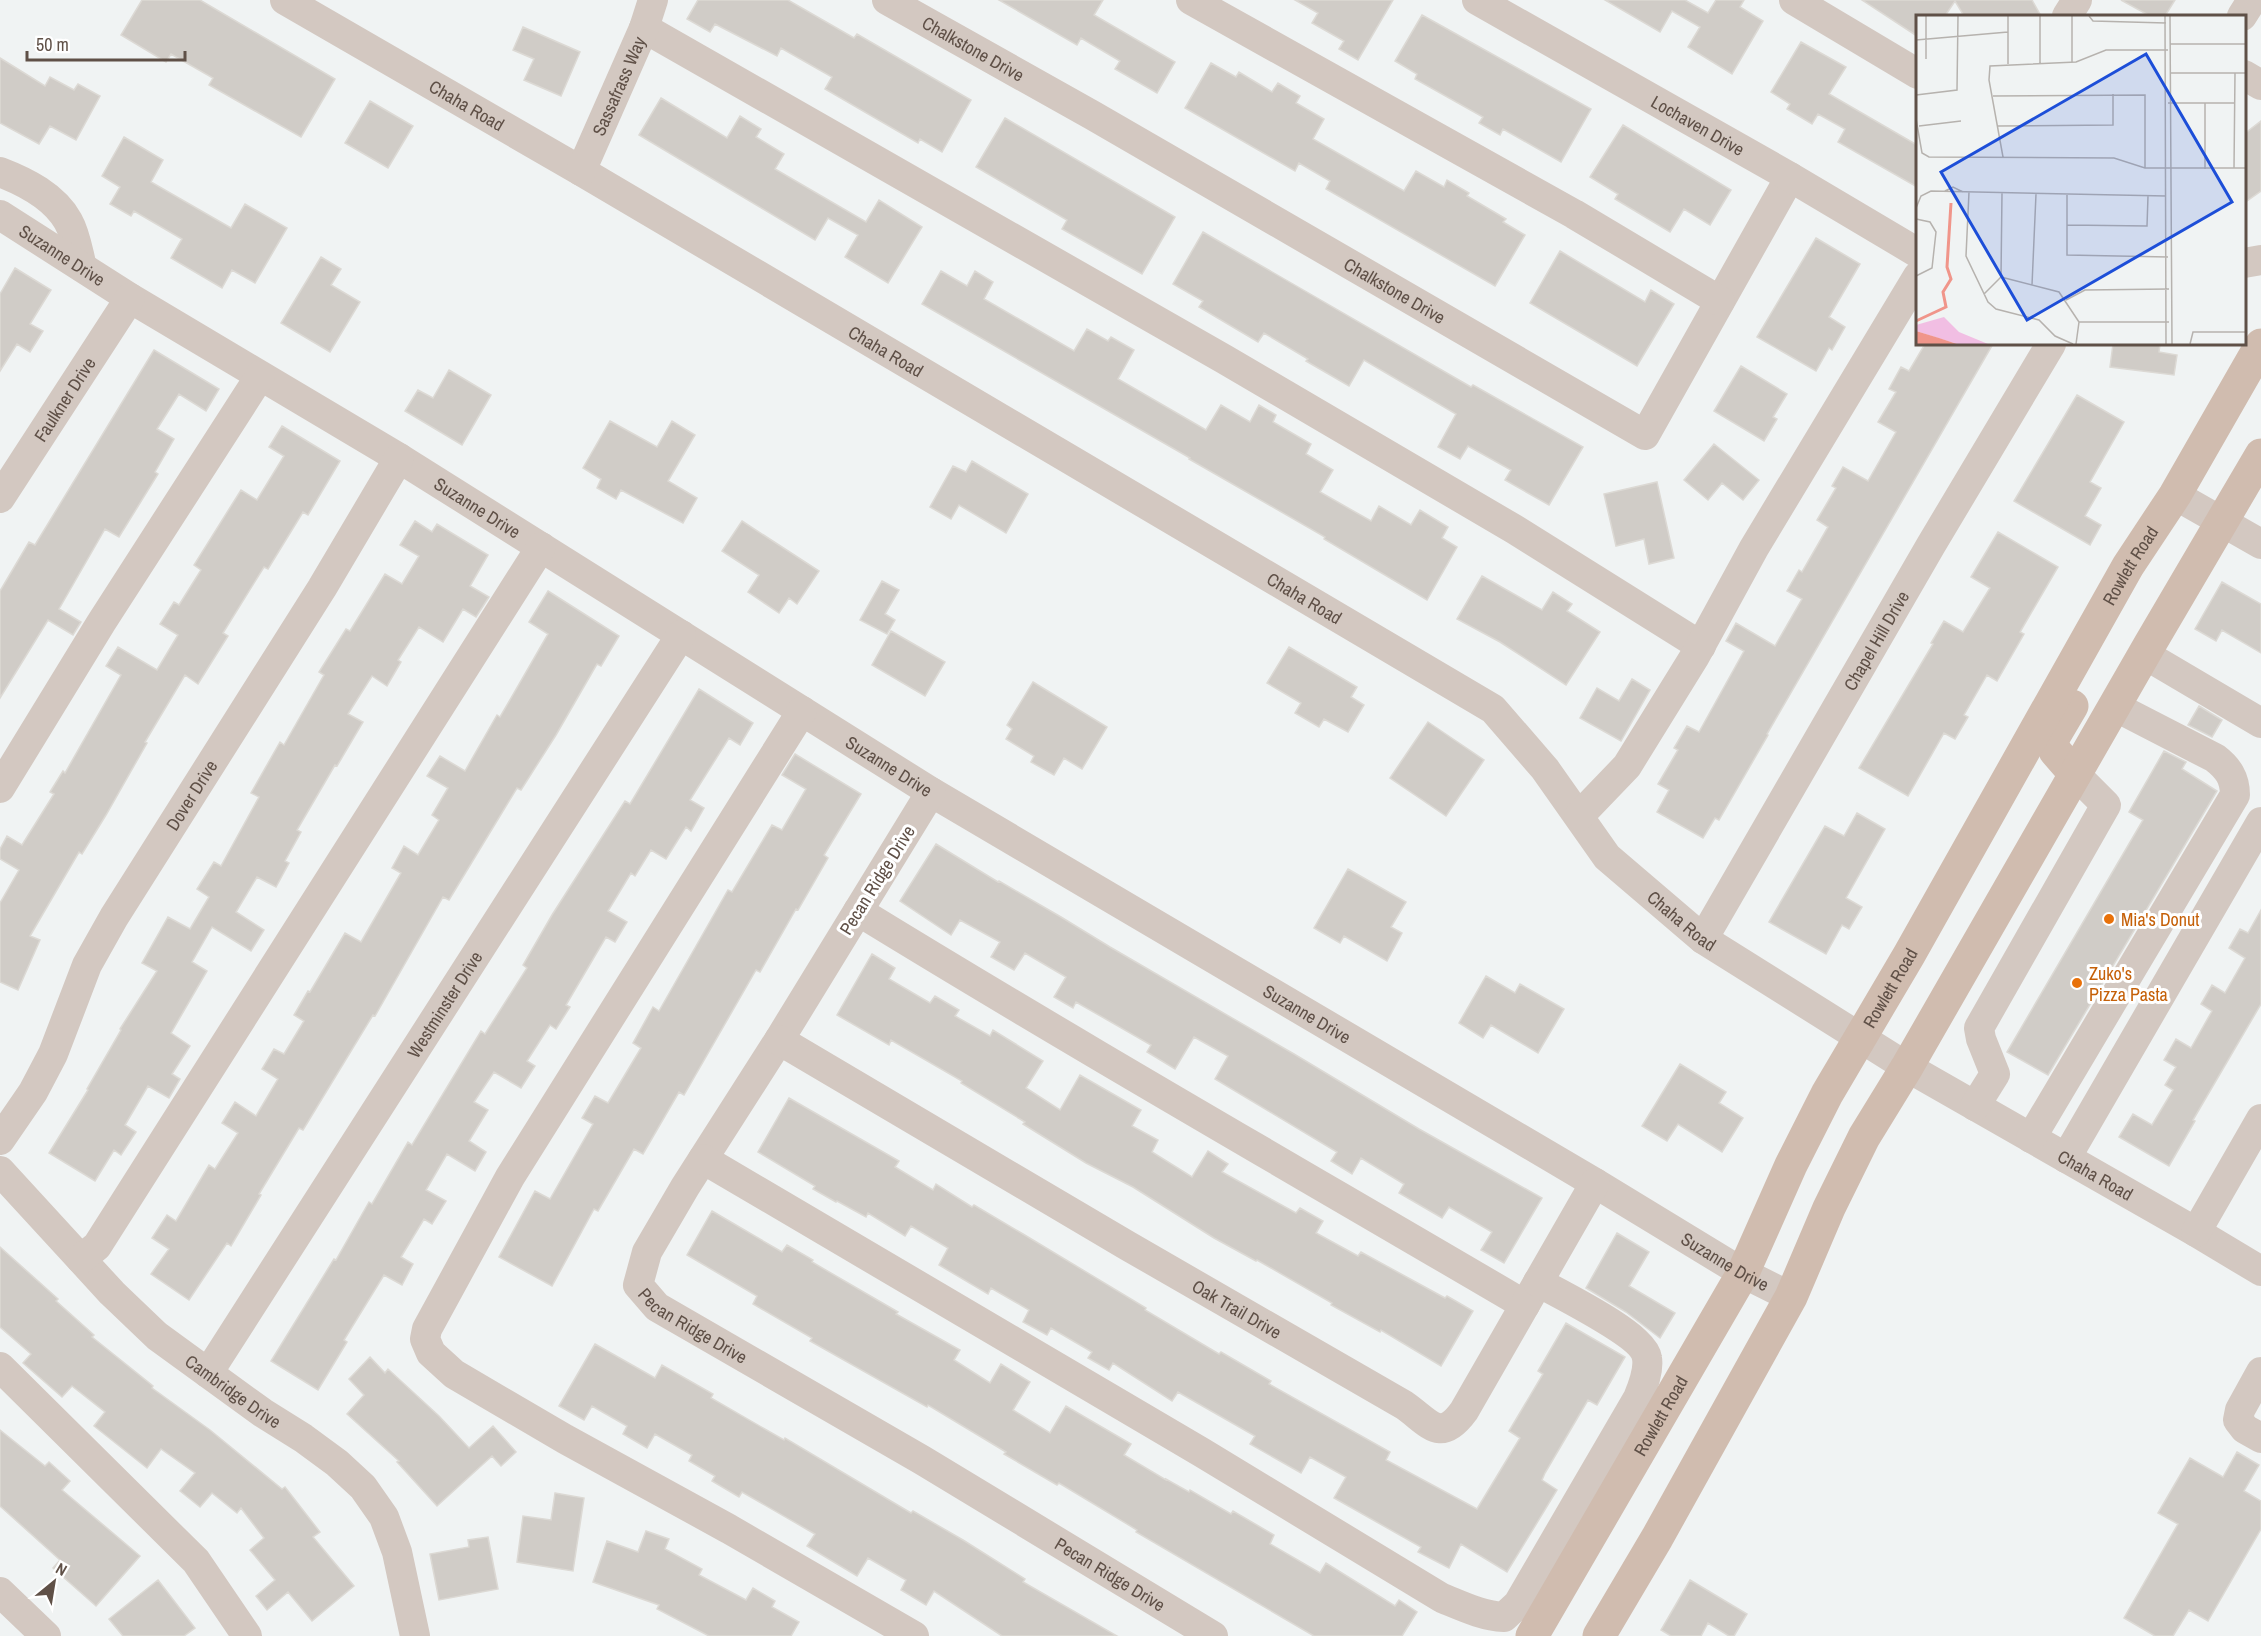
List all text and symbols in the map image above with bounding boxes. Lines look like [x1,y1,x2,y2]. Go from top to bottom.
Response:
street label: Chalkstone Drive [918,10,1029,87]
inset map [1916,15,2246,345]
scale bar [27,24,184,62]
text: 50 m [36,32,69,57]
street label: Sassafrass Way [586,32,652,140]
street label: Chaha Road [425,73,509,137]
street label: Lochaven Drive [1647,89,1749,161]
street label: Suzanne Drive [14,218,110,292]
street label: Chalkstone Drive [1340,251,1450,329]
street label: Chaha Road [844,319,928,383]
street label: Faulkner Drive [28,352,101,446]
street label: Suzanne Drive [430,471,526,544]
street label: Rowlett Road [2096,521,2164,609]
street label: Chaha Road [1263,566,1347,630]
street label: Chapel Hill Drive [1837,586,1915,695]
street label: Suzanne Drive [841,729,937,802]
street label: Dover Drive [160,755,223,835]
street label: Pecan Ridge Drive [833,820,921,940]
street label: Chaha Road [1642,884,1721,957]
place label: Mia's Donut [2121,907,2199,932]
marker: Mia's Donut [2102,912,2116,926]
street label: Rowlett Road [1856,943,1923,1032]
street label: Westminster Drive [401,946,488,1062]
place label: Zuko's Pizza Pasta [2089,961,2168,1007]
marker: Zuko's Pizza Pasta [2070,976,2084,990]
street label: Suzanne Drive [1259,978,1356,1049]
street label: Chaha Road [2053,1143,2138,1206]
street label: Suzanne Drive [1677,1226,1773,1297]
street label: Oak Trail Drive [1188,1273,1286,1344]
street label: Pecan Ridge Drive [633,1282,752,1369]
street label: Cambridge Drive [180,1348,286,1434]
street label: Rowlett Road [1627,1371,1693,1460]
street label: Pecan Ridge Drive [1050,1531,1170,1617]
north arrow [24,1552,84,1612]
text: N [52,1557,71,1581]

